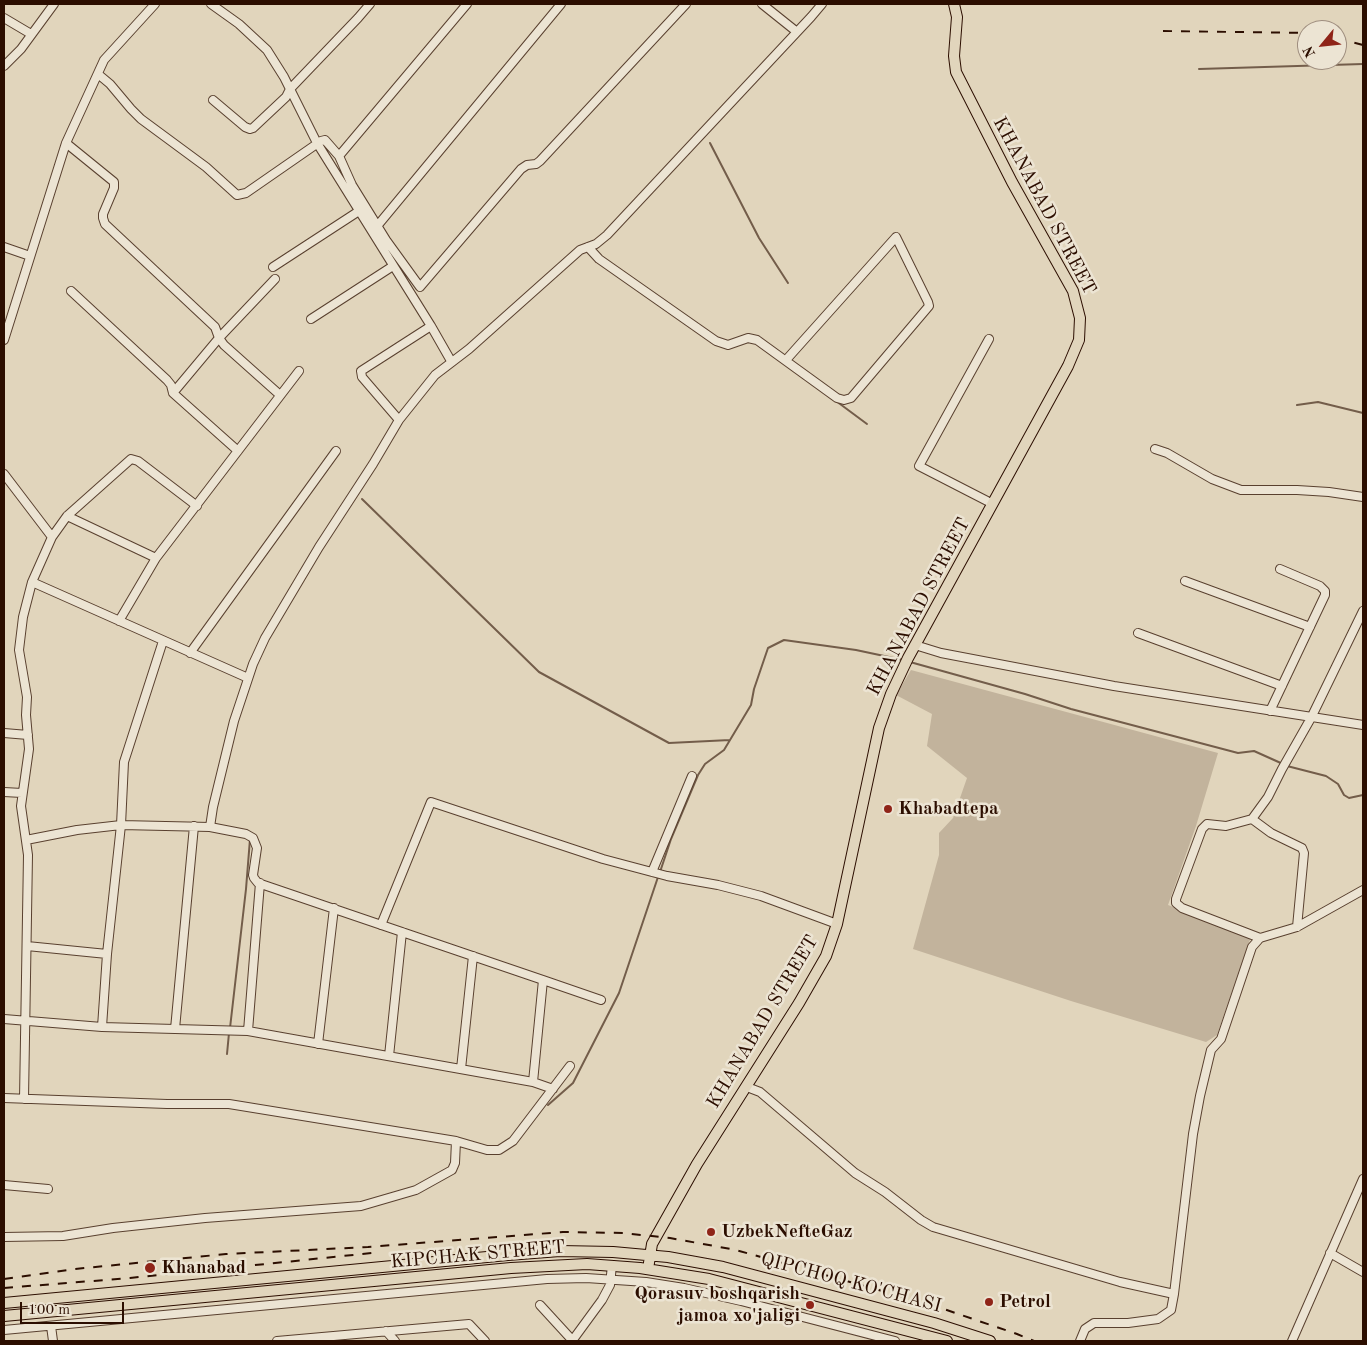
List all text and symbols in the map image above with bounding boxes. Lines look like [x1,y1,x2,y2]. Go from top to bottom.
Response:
north arrow [1297,20,1347,70]
text: N [1301,44,1318,60]
street label: KHANABAD STREET [987,113,1101,299]
street label: KHANABAD STREET [862,514,976,700]
place label: Khabadtepa [898,798,999,820]
marker: Khabadtepa [882,803,894,815]
street label: KHANABAD STREET [702,931,824,1113]
place label: UzbekNefteGaz [721,1221,853,1243]
marker: UzbekNefteGaz [705,1226,717,1238]
street label: KIPCHAK STREET [390,1236,566,1274]
street label: QIPCHOQ KO'CHASI [758,1248,944,1318]
place label: Khanabad [161,1257,246,1279]
marker: Khanabad [143,1261,157,1275]
place label: Qorasuv boshqarish jamoa xo'jaligi [634,1283,800,1327]
place label: Petrol [999,1291,1051,1313]
scale bar [22,1292,126,1324]
marker: Petrol [983,1296,995,1308]
marker: Qorasuv boshqarish jamoa xo'jaligi [804,1299,816,1311]
text: 100 m [28,1303,70,1318]

